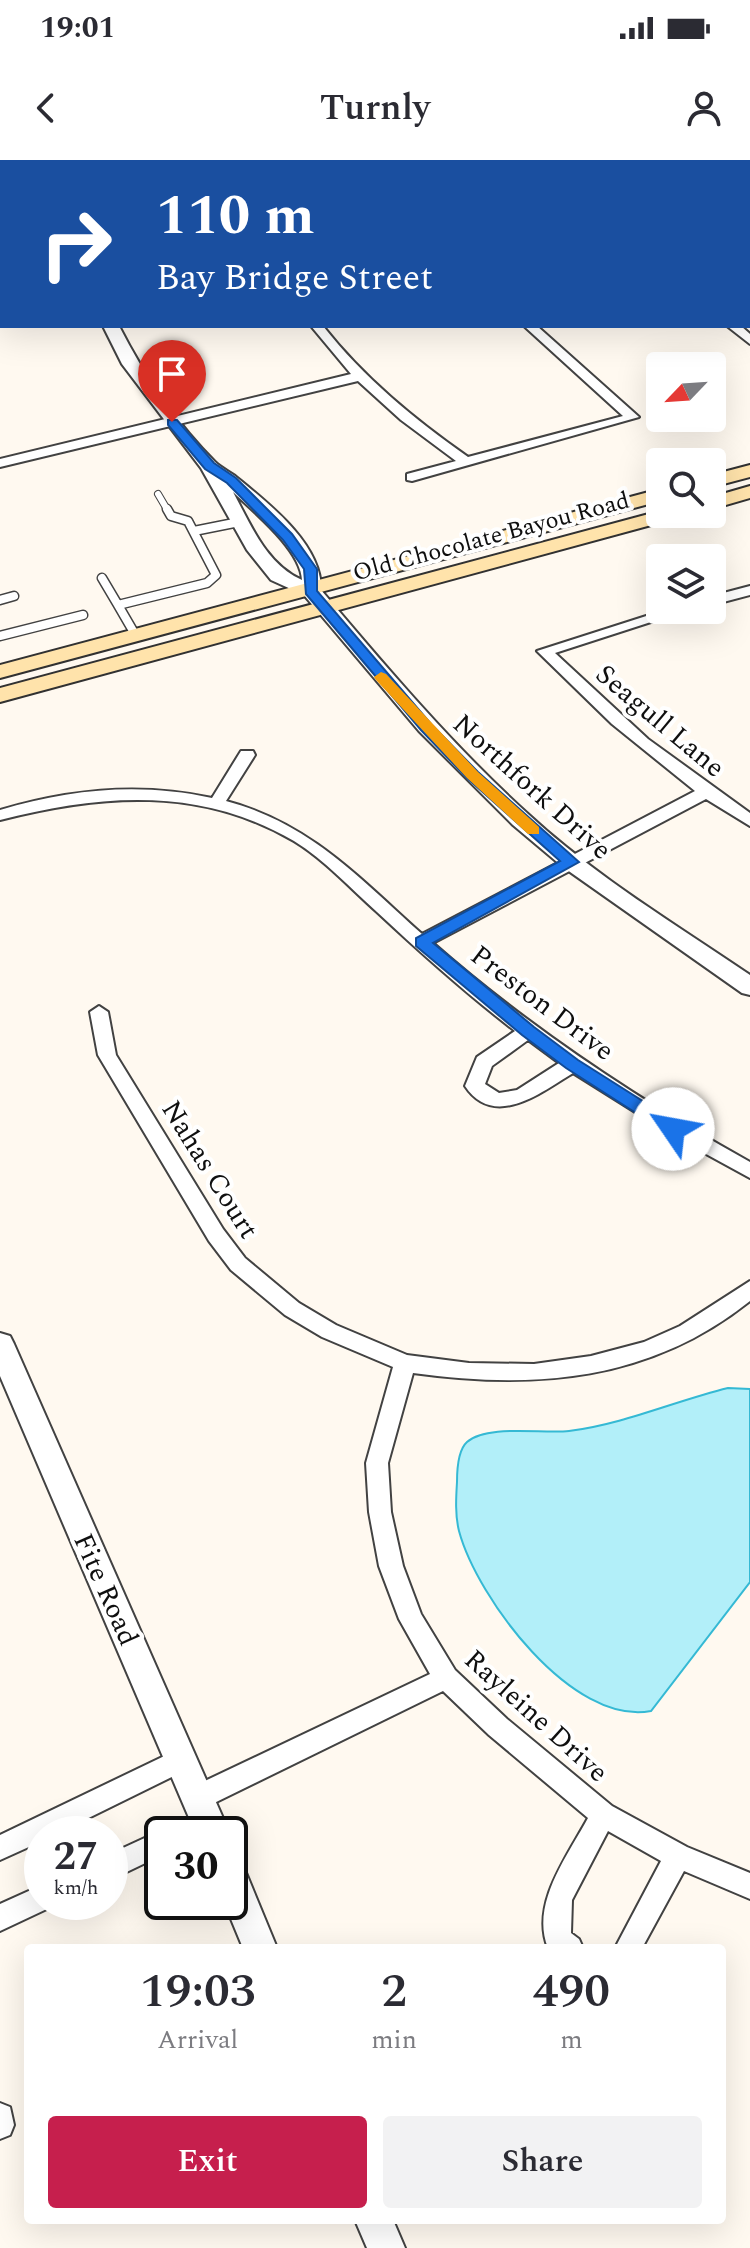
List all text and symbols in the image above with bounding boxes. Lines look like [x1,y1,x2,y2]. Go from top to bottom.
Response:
text: 19:01 [40,5,115,51]
text: Turnly [320,81,430,136]
icon: back [24,86,68,130]
icon: person [682,86,726,130]
text: 110 m [156,174,315,259]
icon: right [24,192,128,296]
text: Bay Bridge Street [156,251,433,306]
pin [138,340,206,422]
icon: arrive [150,352,194,396]
north arrow [646,352,726,432]
map controls [646,352,726,624]
button: search [646,448,726,528]
street label: Old Chocolate Bayou Road [349,483,634,591]
button: layers [646,544,726,624]
street label: Seagull Lane [586,654,735,789]
street label: Northfork Drive [443,704,621,871]
street label: Preston Drive [461,935,623,1072]
position arrow [631,1087,715,1171]
street label: Nahas Court [150,1092,270,1248]
street label: Fite Road [62,1526,150,1653]
street label: Rayleine Drive [454,1639,618,1793]
speed limit sign: 30 [144,1816,248,1920]
text: 27 [54,1827,98,1888]
text: km/h [54,1873,99,1903]
text: 19:03 [140,1955,255,2028]
text: 2 [381,1955,407,2028]
text: 490 [533,1955,610,2028]
text: Arrival [157,2020,238,2060]
text: min [371,2020,417,2060]
text: m [560,2020,583,2060]
button: Exit [48,2116,367,2208]
button: Share [383,2116,702,2208]

